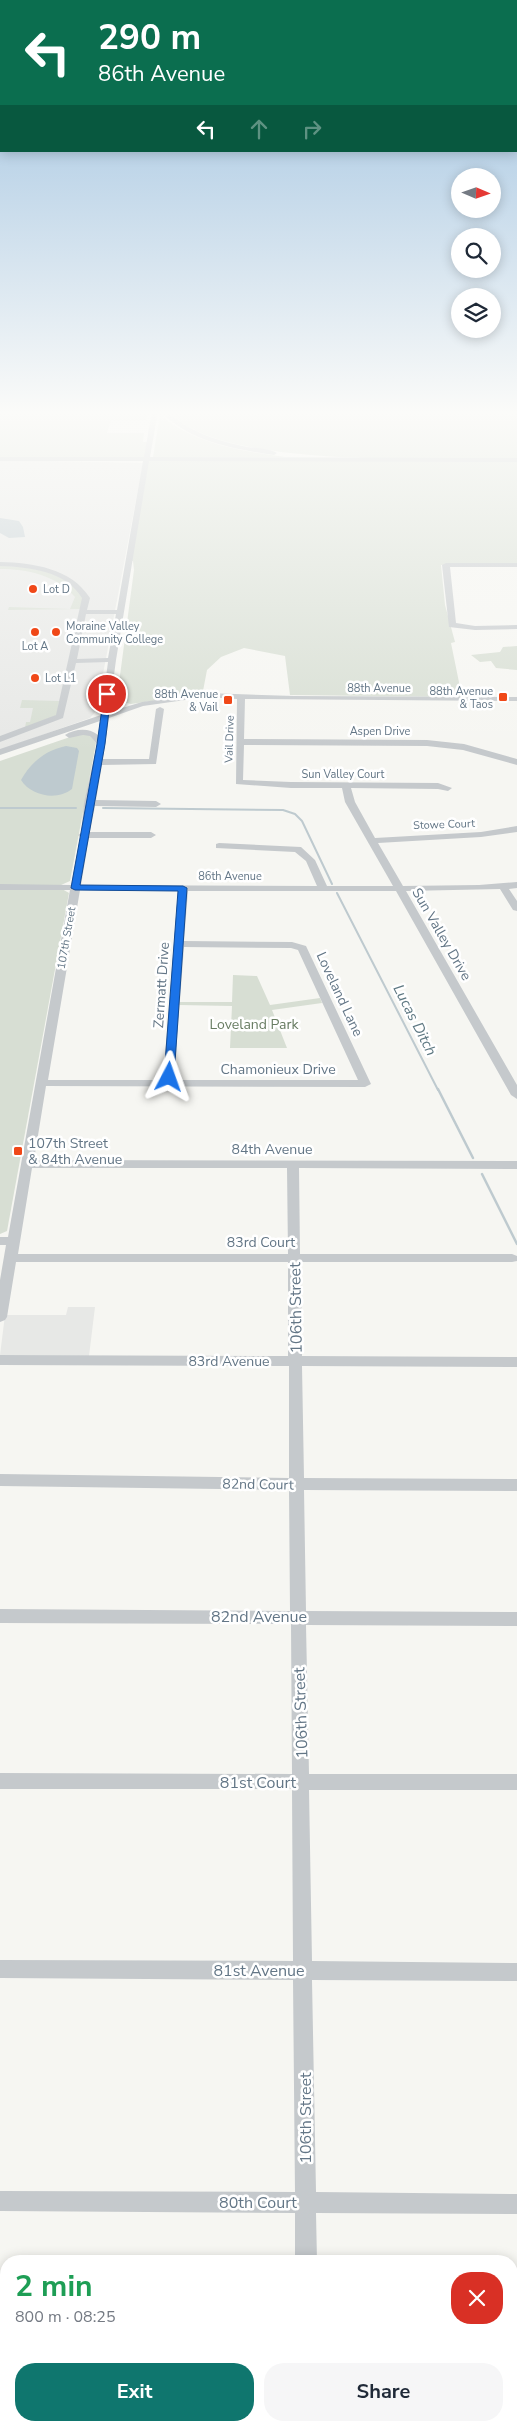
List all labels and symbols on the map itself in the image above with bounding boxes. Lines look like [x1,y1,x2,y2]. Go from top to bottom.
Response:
north arrow [451,168,501,218]
place label: Lot D [43,582,70,597]
marker: Lot D [27,583,39,595]
place label: Moraine Valley Community College [66,619,163,647]
marker: Lot A [29,626,41,638]
marker: Moraine Valley Community College [50,626,62,638]
place label: Lot A [22,639,48,654]
place label: Lot L1 [45,671,76,686]
marker: Lot L1 [29,672,41,684]
pin [86,673,128,715]
street label: 88th Avenue [347,681,411,696]
place label: 88th Avenue & Taos [429,684,493,712]
place label: 88th Avenue & Vail [154,687,219,715]
marker: 88th Avenue & Taos [497,691,509,703]
marker: 88th Avenue & Vail [222,694,234,706]
street label: Vail Drive [221,715,238,764]
street label: Aspen Drive [350,724,410,739]
street label: Sun Valley Court [302,767,385,782]
street label: Stowe Court [413,816,475,833]
street label: 86th Avenue [198,869,262,884]
street label: Sun Valley Drive [407,885,476,984]
street label: 107th Street [54,906,79,970]
street label: Zermatt Drive [149,941,174,1029]
street label: Loveland Lane [312,949,367,1040]
water label: Lucas Ditch [388,981,442,1059]
park label: Loveland Park [209,1015,299,1034]
position arrow [142,1050,194,1102]
street label: Chamonieux Drive [220,1060,336,1079]
place label: 107th Street & 84th Avenue [28,1134,122,1169]
street label: 84th Avenue [232,1140,312,1159]
marker: 107th Street & 84th Avenue [12,1145,24,1157]
street label: 83rd Court [227,1233,295,1252]
street label: 106th Street [284,1262,308,1354]
street label: 83rd Avenue [188,1352,270,1371]
street label: 82nd Court [222,1474,294,1495]
street label: 82nd Avenue [211,1606,307,1628]
street label: 106th Street [288,1667,314,1759]
street label: 81st Court [220,1772,297,1794]
street label: 81st Avenue [214,1960,304,1982]
street label: 106th Street [295,2072,317,2164]
street label: 80th Court [219,2192,297,2214]

